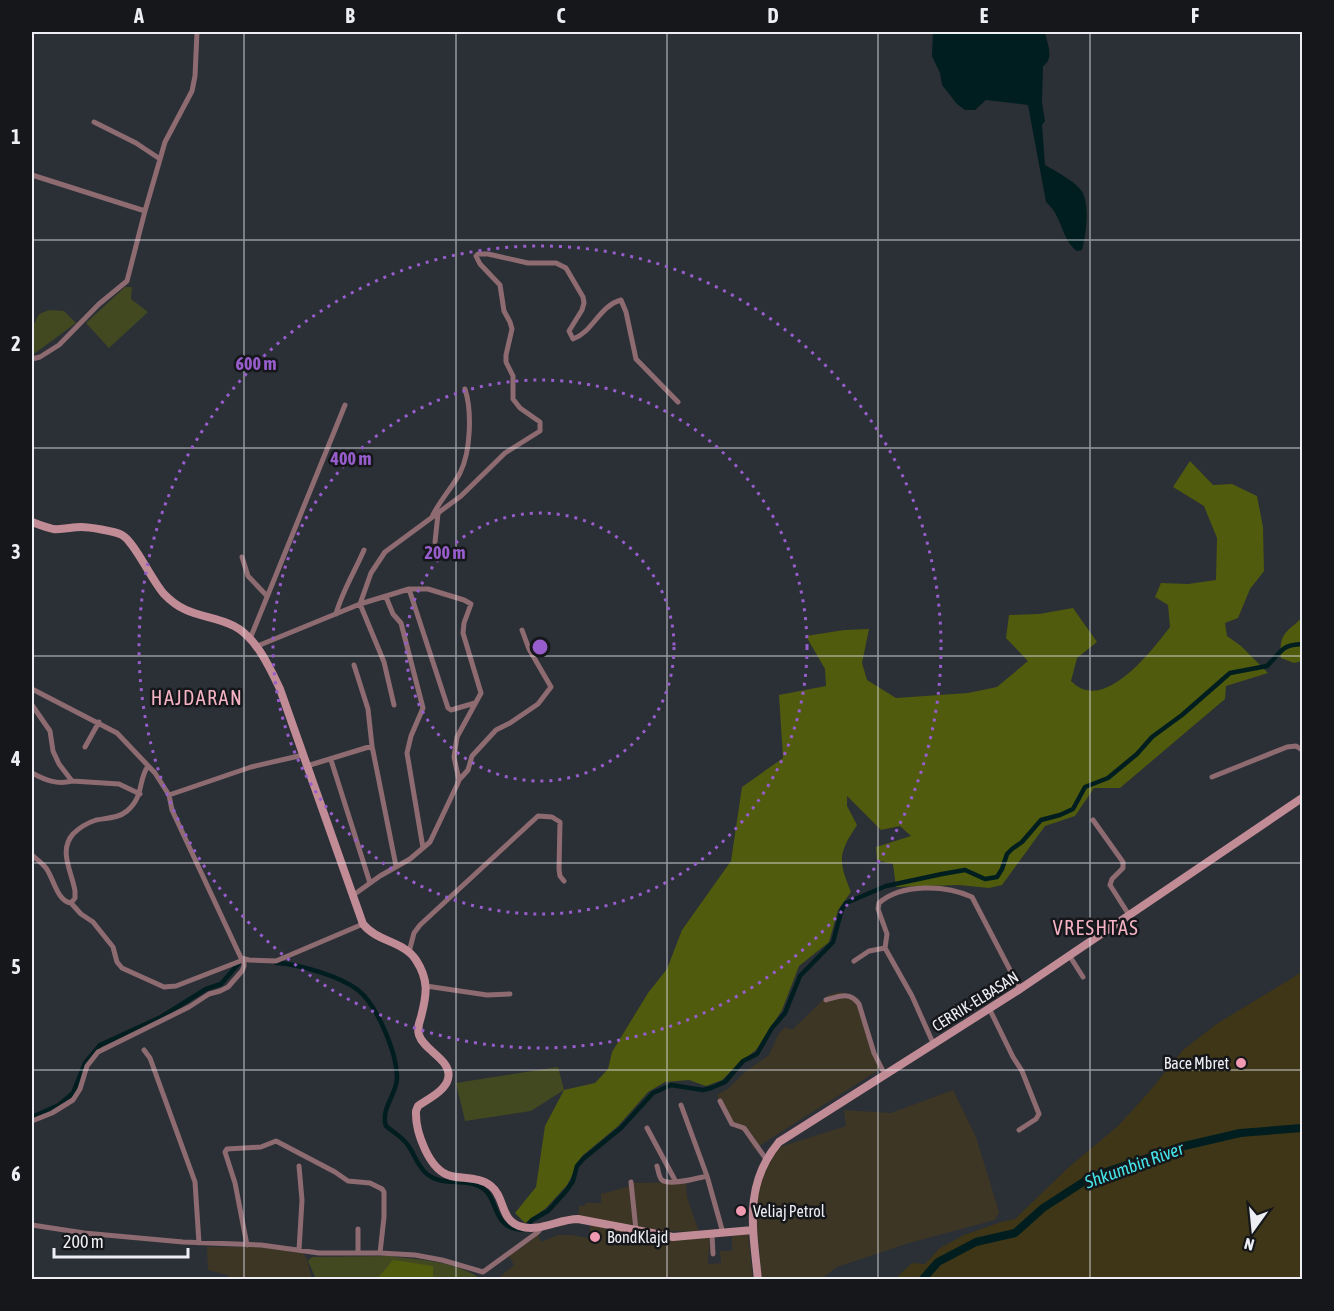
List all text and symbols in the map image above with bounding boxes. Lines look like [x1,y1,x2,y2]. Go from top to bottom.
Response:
text: A [133,4,144,27]
text: B [345,4,355,27]
text: C [557,4,566,27]
text: D [767,4,779,27]
text: E [980,4,989,27]
text: F [1191,4,1199,27]
text: 1 [11,125,21,148]
text: 2 [11,332,21,355]
text: 600 m [236,353,276,374]
text: 400 m [330,448,371,469]
text: 3 [11,540,21,563]
text: 200 m [425,542,465,563]
centre of rings [530,637,550,657]
district label: HAJDARAN [151,686,243,709]
text: 4 [10,747,21,770]
district label: VRESHTAS [1053,916,1139,939]
text: 5 [11,955,21,978]
street label: CERRIK-ELBASAN [929,967,1021,1035]
place label: Bace Mbret [1164,1054,1229,1072]
marker: Bace Mbret [1234,1056,1248,1070]
water label: Shkumbin River [1081,1137,1187,1193]
text: 6 [11,1162,21,1185]
north arrow [1223,1200,1283,1260]
place label: Veliaj Petrol [753,1202,826,1221]
marker: Veliaj Petrol [734,1204,748,1218]
scale bar [54,1221,188,1259]
place label: BondKlajd [607,1228,668,1247]
marker: BondKlajd [588,1230,602,1244]
text: 200 m [63,1231,104,1252]
text: N [1242,1235,1256,1254]

